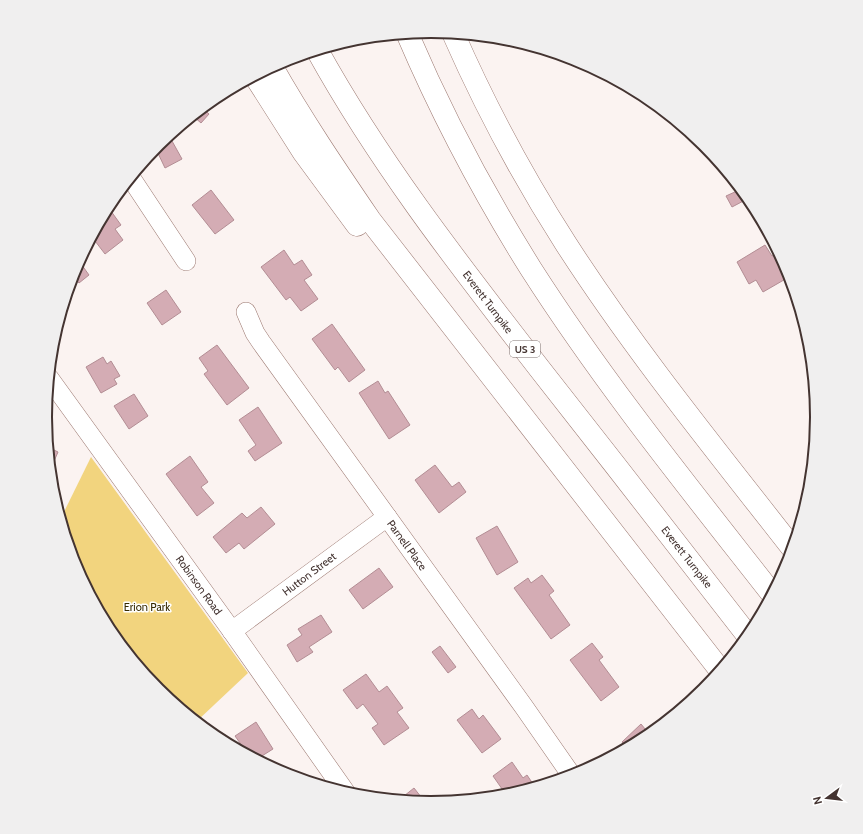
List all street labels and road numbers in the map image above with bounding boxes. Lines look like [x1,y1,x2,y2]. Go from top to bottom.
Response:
street label: Everett Turnpike [460,268,516,336]
road number: US 3 [510,341,540,357]
street label: Parnell Place [384,517,430,573]
street label: Everett Turnpike [658,523,716,591]
street label: Hutton Street [279,549,339,599]
street label: Robinson Road [173,553,225,617]

